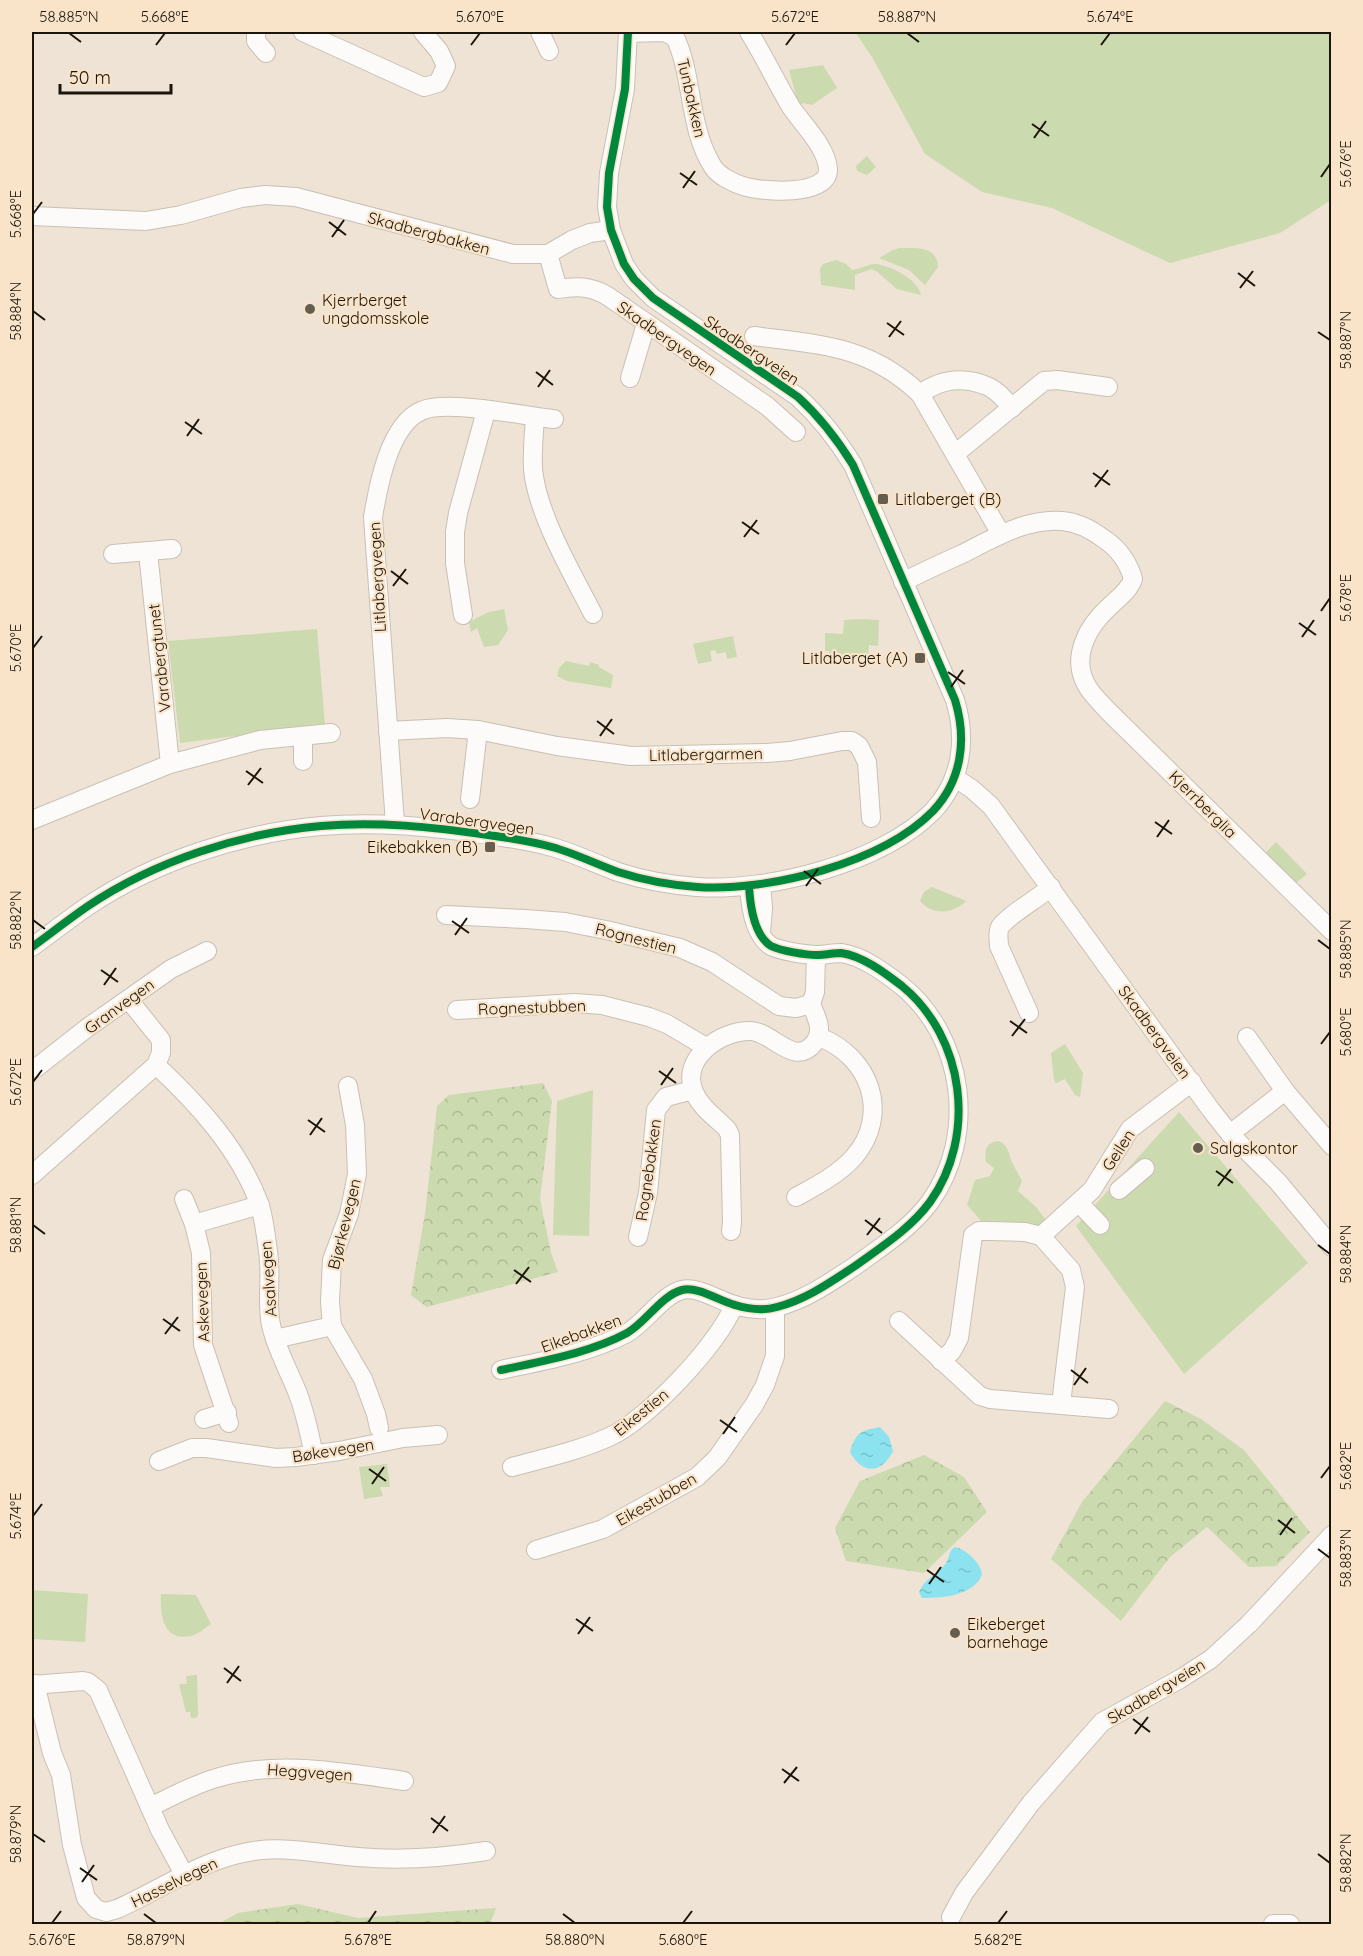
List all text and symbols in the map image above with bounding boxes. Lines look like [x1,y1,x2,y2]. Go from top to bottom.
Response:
text: 58.885°N [39,7,99,26]
text: 5.668°E [141,7,189,26]
text: 5.670°E [456,7,504,26]
text: 5.672°E [771,7,819,26]
text: 58.887°N [878,7,936,26]
text: 5.674°E [1086,7,1134,26]
scale bar [60,57,171,95]
street label: Tunbakken [673,57,711,139]
text: 50 m [69,66,111,89]
text: 5.676°E [1336,140,1355,188]
text: 5.668°E [6,190,25,238]
street label: Skadbergbakken [366,207,492,259]
text: 58.884°N [6,282,25,341]
place label: Kjerrberget ungdomsskole [322,290,429,328]
street label: Skadbergvegen [613,296,721,380]
marker: Kjerrberget ungdomsskole [303,302,317,316]
street label: Skadbergveien [701,311,803,389]
text: 58.887°N [1336,311,1355,369]
place label: Litlaberget (B) [895,489,1001,509]
marker: Litlaberget (B) [876,492,890,506]
street label: Litlabergvegen [364,521,390,633]
text: 5.678°E [1336,574,1355,622]
street label: Varabergtunet [143,603,175,713]
text: 5.670°E [6,624,25,672]
place label: Litlaberget (A) [802,648,908,668]
marker: Litlaberget (A) [913,651,927,665]
street label: Litlabergarmen [649,743,763,765]
street label: Kjerrberglia [1165,766,1241,842]
street label: Varabergvegen [418,803,536,839]
place label: Eikebakken (B) [367,837,478,857]
marker: Eikebakken (B) [483,840,497,854]
text: 58.882°N [6,890,25,950]
street label: Rognestien [593,918,679,958]
text: 58.885°N [1336,919,1355,979]
street label: Granvegen [80,974,158,1038]
street label: Skadbergveien [1114,981,1196,1083]
street label: Rognestubben [478,995,586,1019]
text: 5.680°E [1336,1007,1355,1057]
text: 5.672°E [6,1058,25,1106]
street label: Rognebakken [631,1118,665,1222]
street label: Geilen [1097,1126,1139,1174]
place label: Salgskontor [1210,1138,1298,1158]
marker: Salgskontor [1191,1141,1205,1155]
street label: Bjørkevegen [323,1176,365,1272]
text: 58.881°N [6,1197,25,1253]
text: 58.884°N [1336,1225,1355,1284]
street label: Asalvegen [255,1240,281,1318]
street label: Askevegen [191,1262,213,1342]
street label: Eikebakken [538,1309,624,1357]
street label: Eikestien [610,1384,672,1440]
street label: Bøkevegen [291,1434,375,1466]
text: 5.682°E [1336,1442,1355,1490]
street label: Eikestubben [612,1468,700,1530]
text: 5.674°E [6,1492,25,1540]
text: 58.883°N [1336,1529,1355,1587]
place label: Eikeberget barnehage [967,1614,1048,1652]
marker: Eikeberget barnehage [948,1626,962,1640]
street label: Skadbergveien [1103,1654,1209,1728]
street label: Heggvegen [267,1759,353,1785]
text: 58.879°N [6,1805,25,1863]
text: 58.882°N [1336,1833,1355,1893]
street label: Hasselvegen [127,1852,221,1912]
text: 5.676°E [28,1930,76,1949]
text: 58.879°N [127,1930,185,1949]
text: 5.678°E [344,1930,392,1949]
text: 58.880°N [545,1930,605,1949]
text: 5.680°E [658,1930,708,1949]
text: 5.682°E [974,1930,1022,1949]

